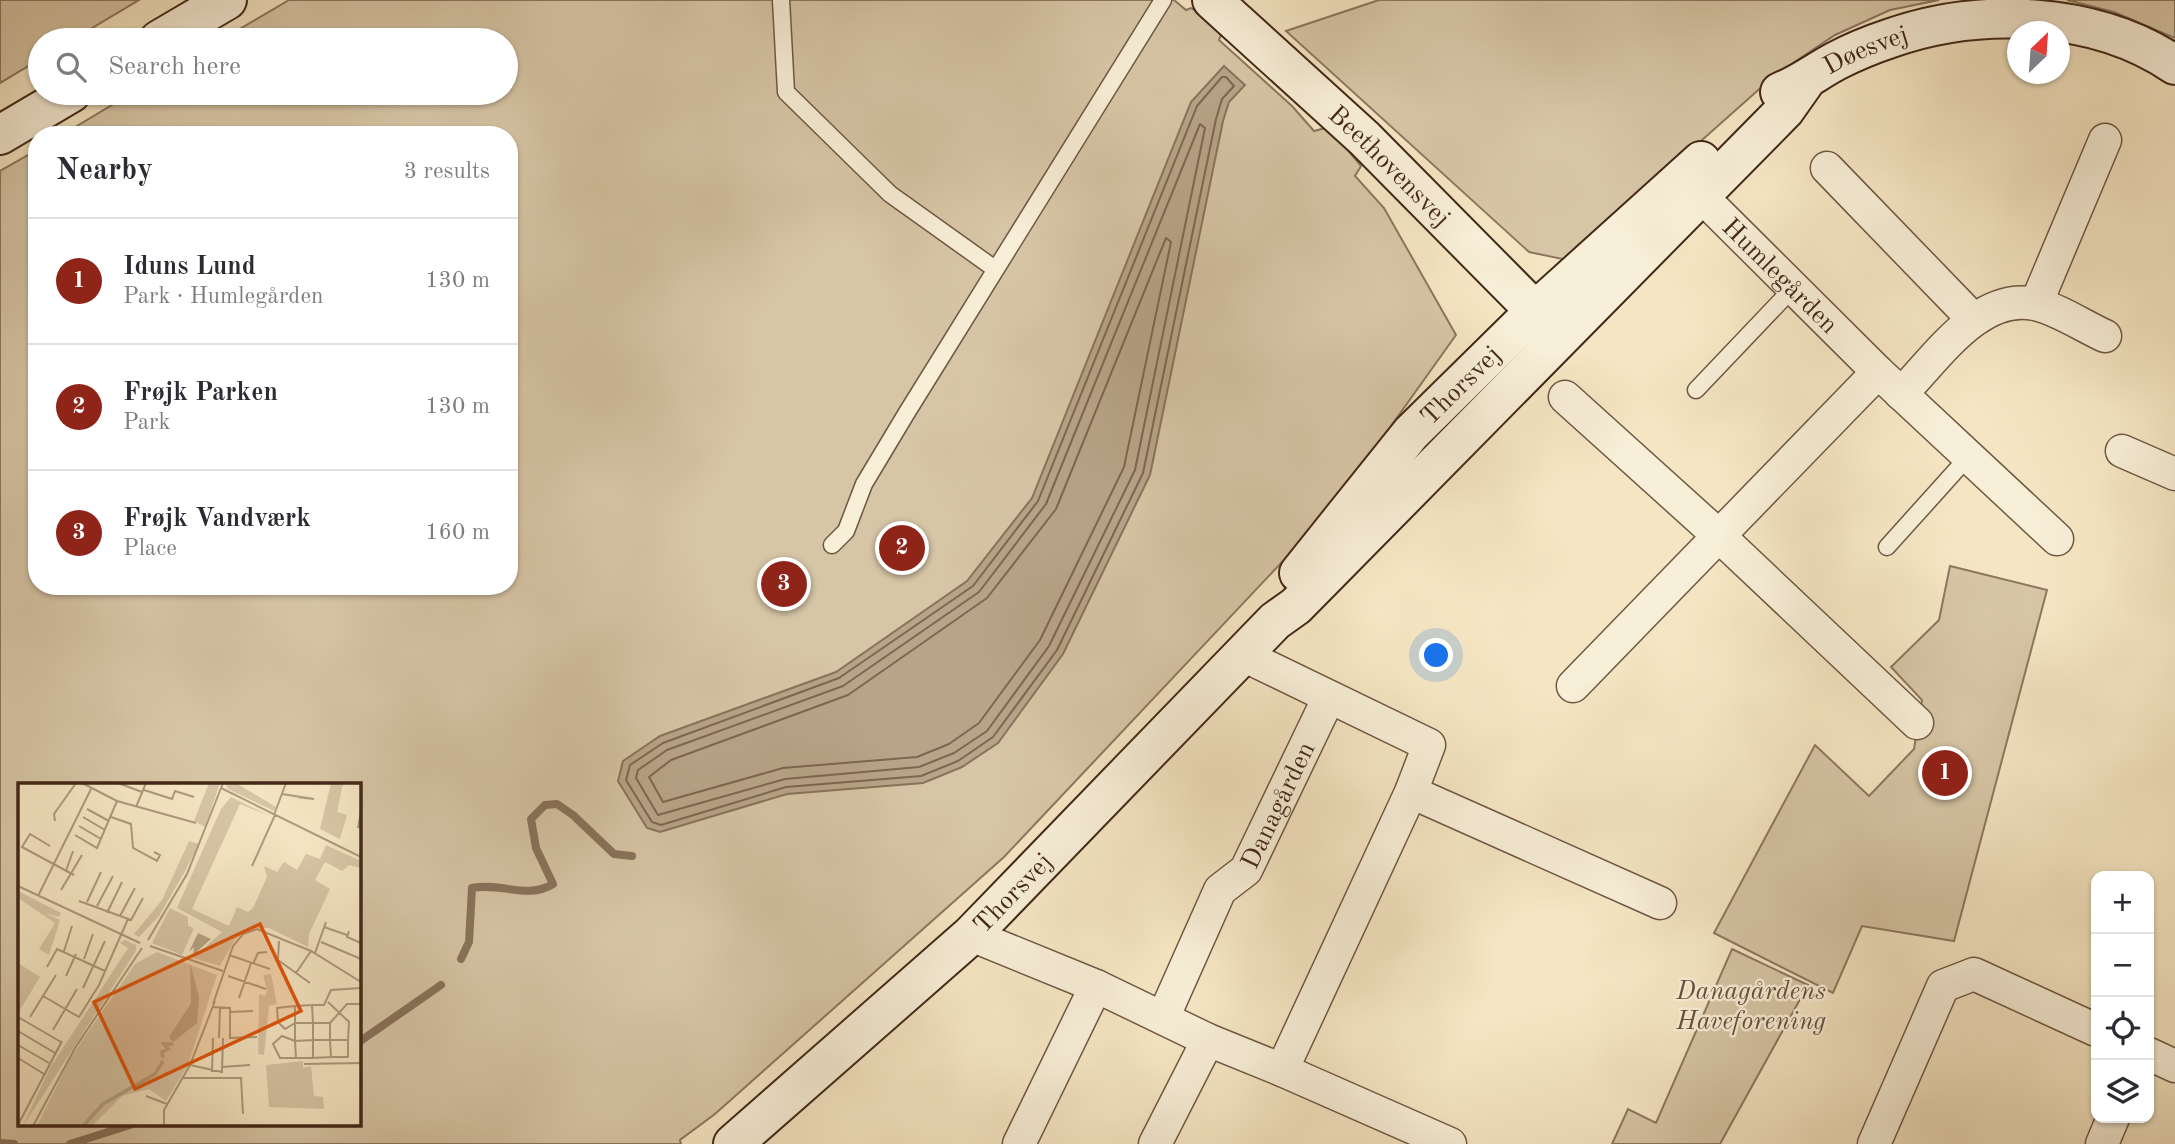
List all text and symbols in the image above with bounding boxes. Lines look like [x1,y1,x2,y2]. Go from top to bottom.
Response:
north arrow [2007,21,2070,84]
street label: Døesvej [1820,22,1911,80]
search box [28,28,518,105]
icon: search [52,48,90,86]
text: Search here [108,54,241,80]
street label: Beethovensvej [1323,102,1454,232]
text: Nearby [56,156,153,186]
text: 3 results [404,160,490,183]
street label: Humlegården [1717,214,1842,339]
text: Iduns Lund [123,254,256,280]
text: 1 [72,269,86,292]
text: 130 m [425,269,490,292]
text: Park · Humlegården [123,285,323,308]
street label: Thorsvej [1416,342,1506,431]
text: Frøjk Parken [123,380,278,406]
text: 2 [72,395,86,418]
text: 130 m [425,395,490,418]
text: Park [123,411,170,434]
text: Frøjk Vandværk [123,506,311,532]
text: 3 [72,521,86,544]
text: 160 m [425,521,490,544]
pin: 2 [879,522,925,574]
text: Place [123,537,177,560]
pin: 3 [761,558,807,610]
your location [1419,638,1453,672]
street label: Danagården [1238,738,1320,873]
pin: 1 [1922,747,1968,799]
inset map [18,783,360,1126]
street label: Thorsvej [969,849,1058,939]
map controls [2091,871,2154,1123]
button: + [2091,871,2154,934]
button: − [2091,934,2154,997]
park label: Danagårdens Haveforening [1675,979,1826,1035]
button: locate [2091,997,2154,1060]
button: layers [2091,1060,2154,1123]

